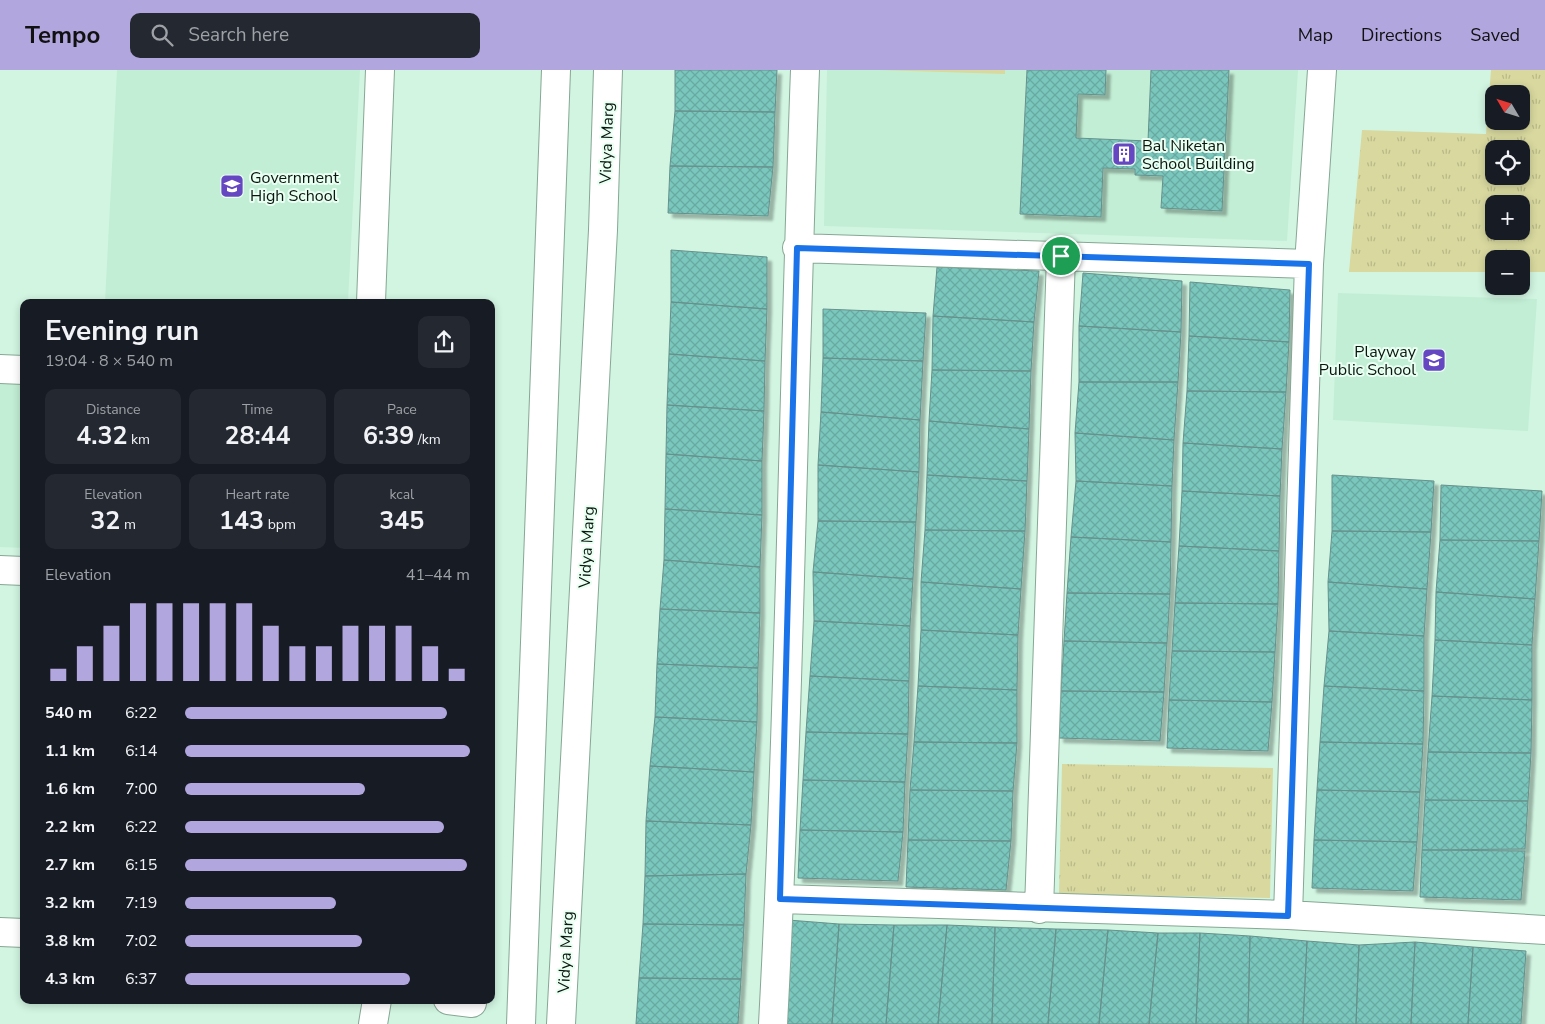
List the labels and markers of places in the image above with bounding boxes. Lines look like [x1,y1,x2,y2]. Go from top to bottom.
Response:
place label: Bal Niketan School Building [1142,135,1255,175]
building icon: Bal Niketan School Building [1111,141,1137,167]
place label: Government High School [250,167,339,207]
school or university icon: Government High School [219,173,245,199]
pin [1040,235,1082,277]
place label: Playway Public School [1319,341,1417,381]
school or university icon: Playway Public School [1421,347,1447,373]

